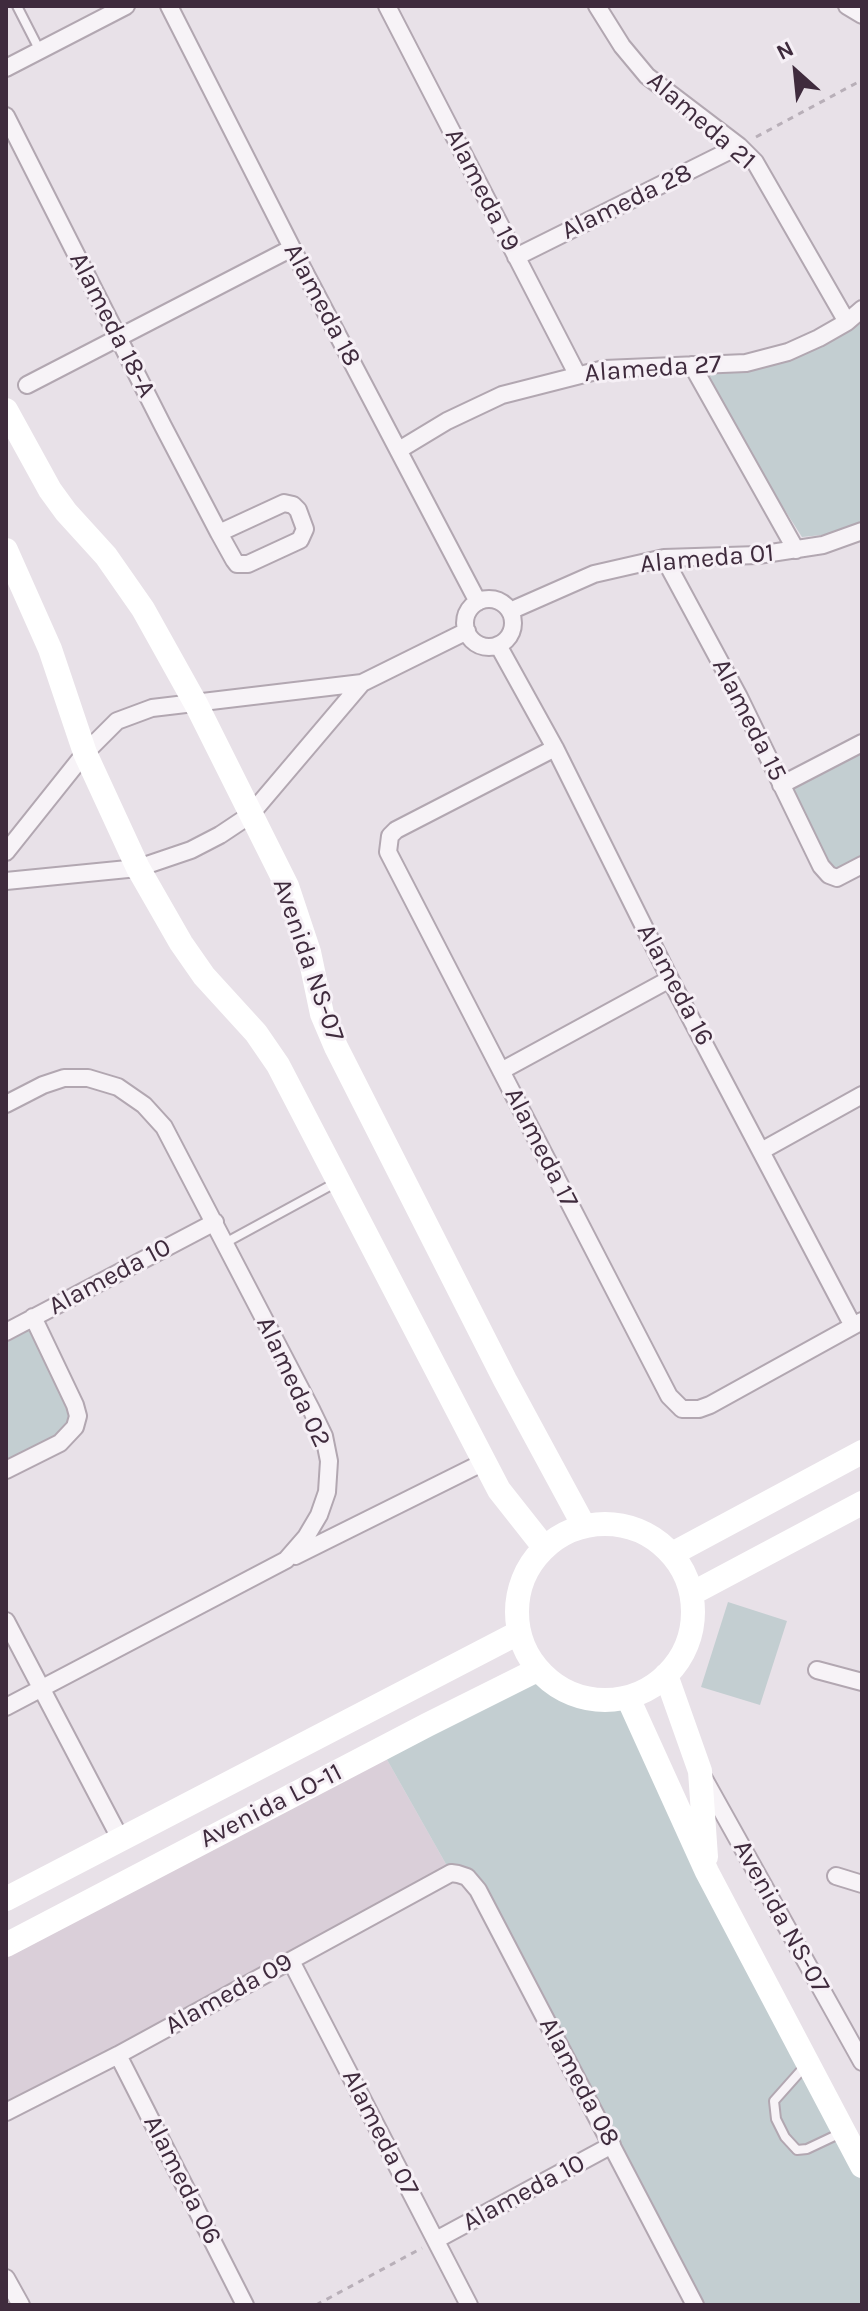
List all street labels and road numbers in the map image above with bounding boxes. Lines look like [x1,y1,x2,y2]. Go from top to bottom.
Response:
street label: Alameda 21 [640,65,762,177]
street label: Alameda 19 [438,123,526,257]
street label: Alameda 28 [557,157,697,247]
street label: Alameda 18 [277,238,367,372]
street label: Alameda 18-A [62,247,162,403]
street label: Alameda 27 [583,349,723,389]
street label: Alameda 01 [639,538,775,580]
street label: Alameda 15 [705,654,793,786]
street label: Avenida NS-07 [266,874,350,1046]
street label: Alameda 16 [630,919,720,1051]
street label: Alameda 17 [497,1083,585,1213]
street label: Alameda 10 [43,1232,177,1322]
street label: Alameda 02 [249,1312,337,1452]
street label: Avenida LO-11 [195,1757,347,1855]
street label: Avenida NS-07 [726,1835,836,1999]
street label: Alameda 09 [160,1946,298,2042]
street label: Alameda 08 [532,2012,626,2152]
street label: Alameda 07 [335,2065,425,2201]
street label: Alameda 06 [136,2110,228,2250]
street label: Alameda 10 [457,2148,591,2238]

